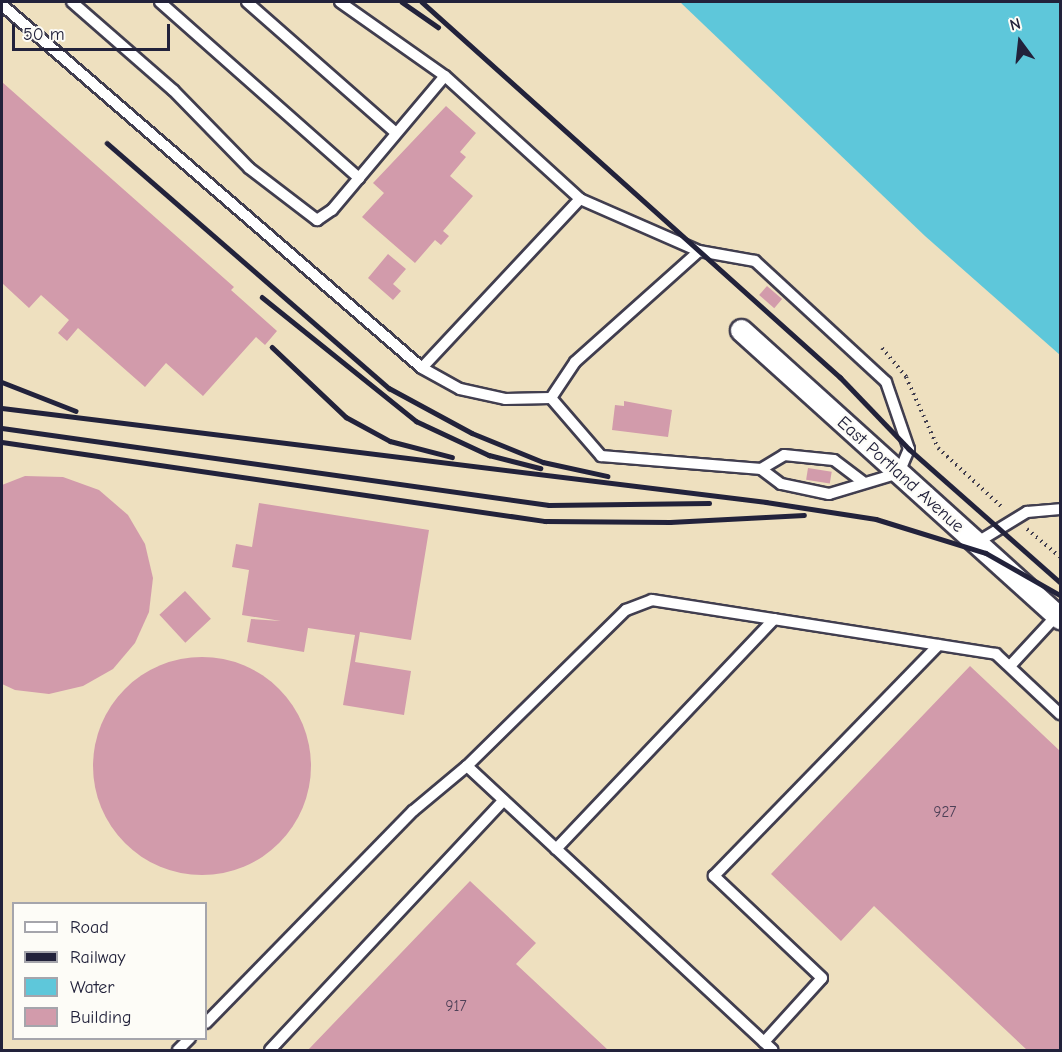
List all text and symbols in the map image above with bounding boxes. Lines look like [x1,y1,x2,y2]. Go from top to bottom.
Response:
scale bar [15,12,172,50]
north arrow [990,12,1050,72]
text: N [1008,15,1023,35]
text: 50 m [23,24,65,45]
street label: East Portland Avenue [832,412,968,538]
house number: 927 [934,804,956,822]
legend [12,902,207,1040]
text: Road [70,917,109,938]
text: Railway [70,947,126,968]
text: Water [70,977,114,998]
house number: 917 [446,998,466,1016]
text: Building [70,1007,132,1028]

